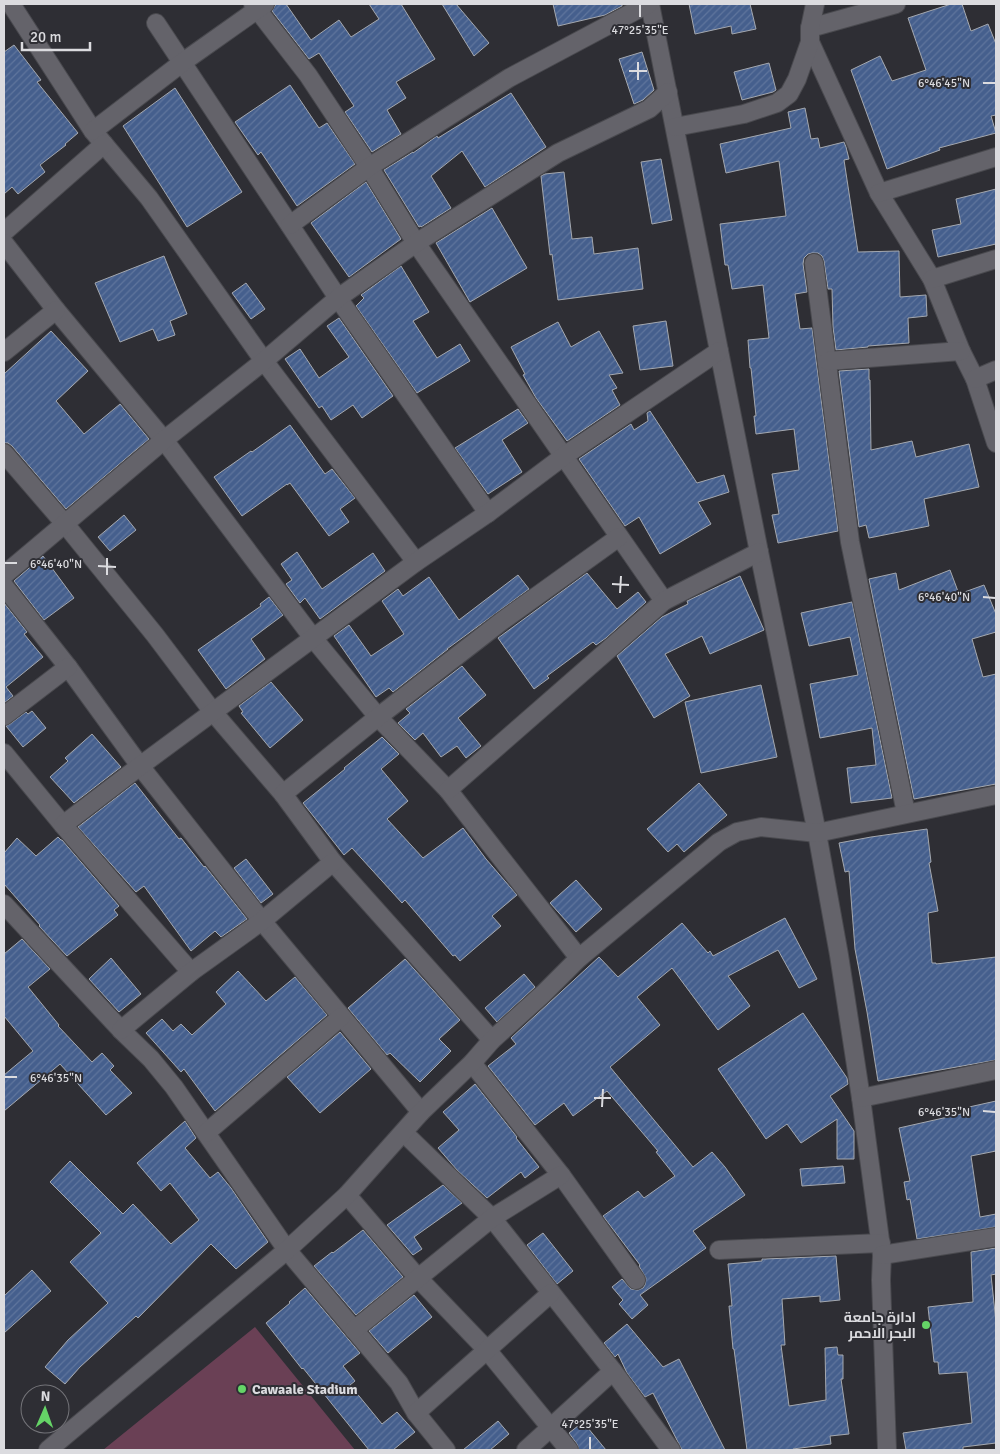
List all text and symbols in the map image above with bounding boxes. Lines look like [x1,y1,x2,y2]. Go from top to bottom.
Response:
scale bar [22,20,90,52]
text: 47°25'35"E [611,23,669,38]
text: 20 m [30,28,61,46]
text: 6°46'45"N [918,76,970,91]
text: 6°46'40"N [30,557,82,572]
text: 6°46'40"N [918,590,970,605]
text: 6°46'35"N [30,1071,82,1086]
text: 6°46'35"N [918,1105,970,1120]
place label: ادارة جامعة البحر الاحمر [844,1309,916,1342]
marker: ادارة جامعة البحر الاحمر [920,1319,932,1331]
place label: Cawaale Stadium [252,1381,358,1398]
marker: Cawaale Stadium [236,1383,248,1395]
north arrow [20,1384,70,1434]
text: N [40,1388,51,1405]
text: 47°25'35"E [561,1417,619,1432]

